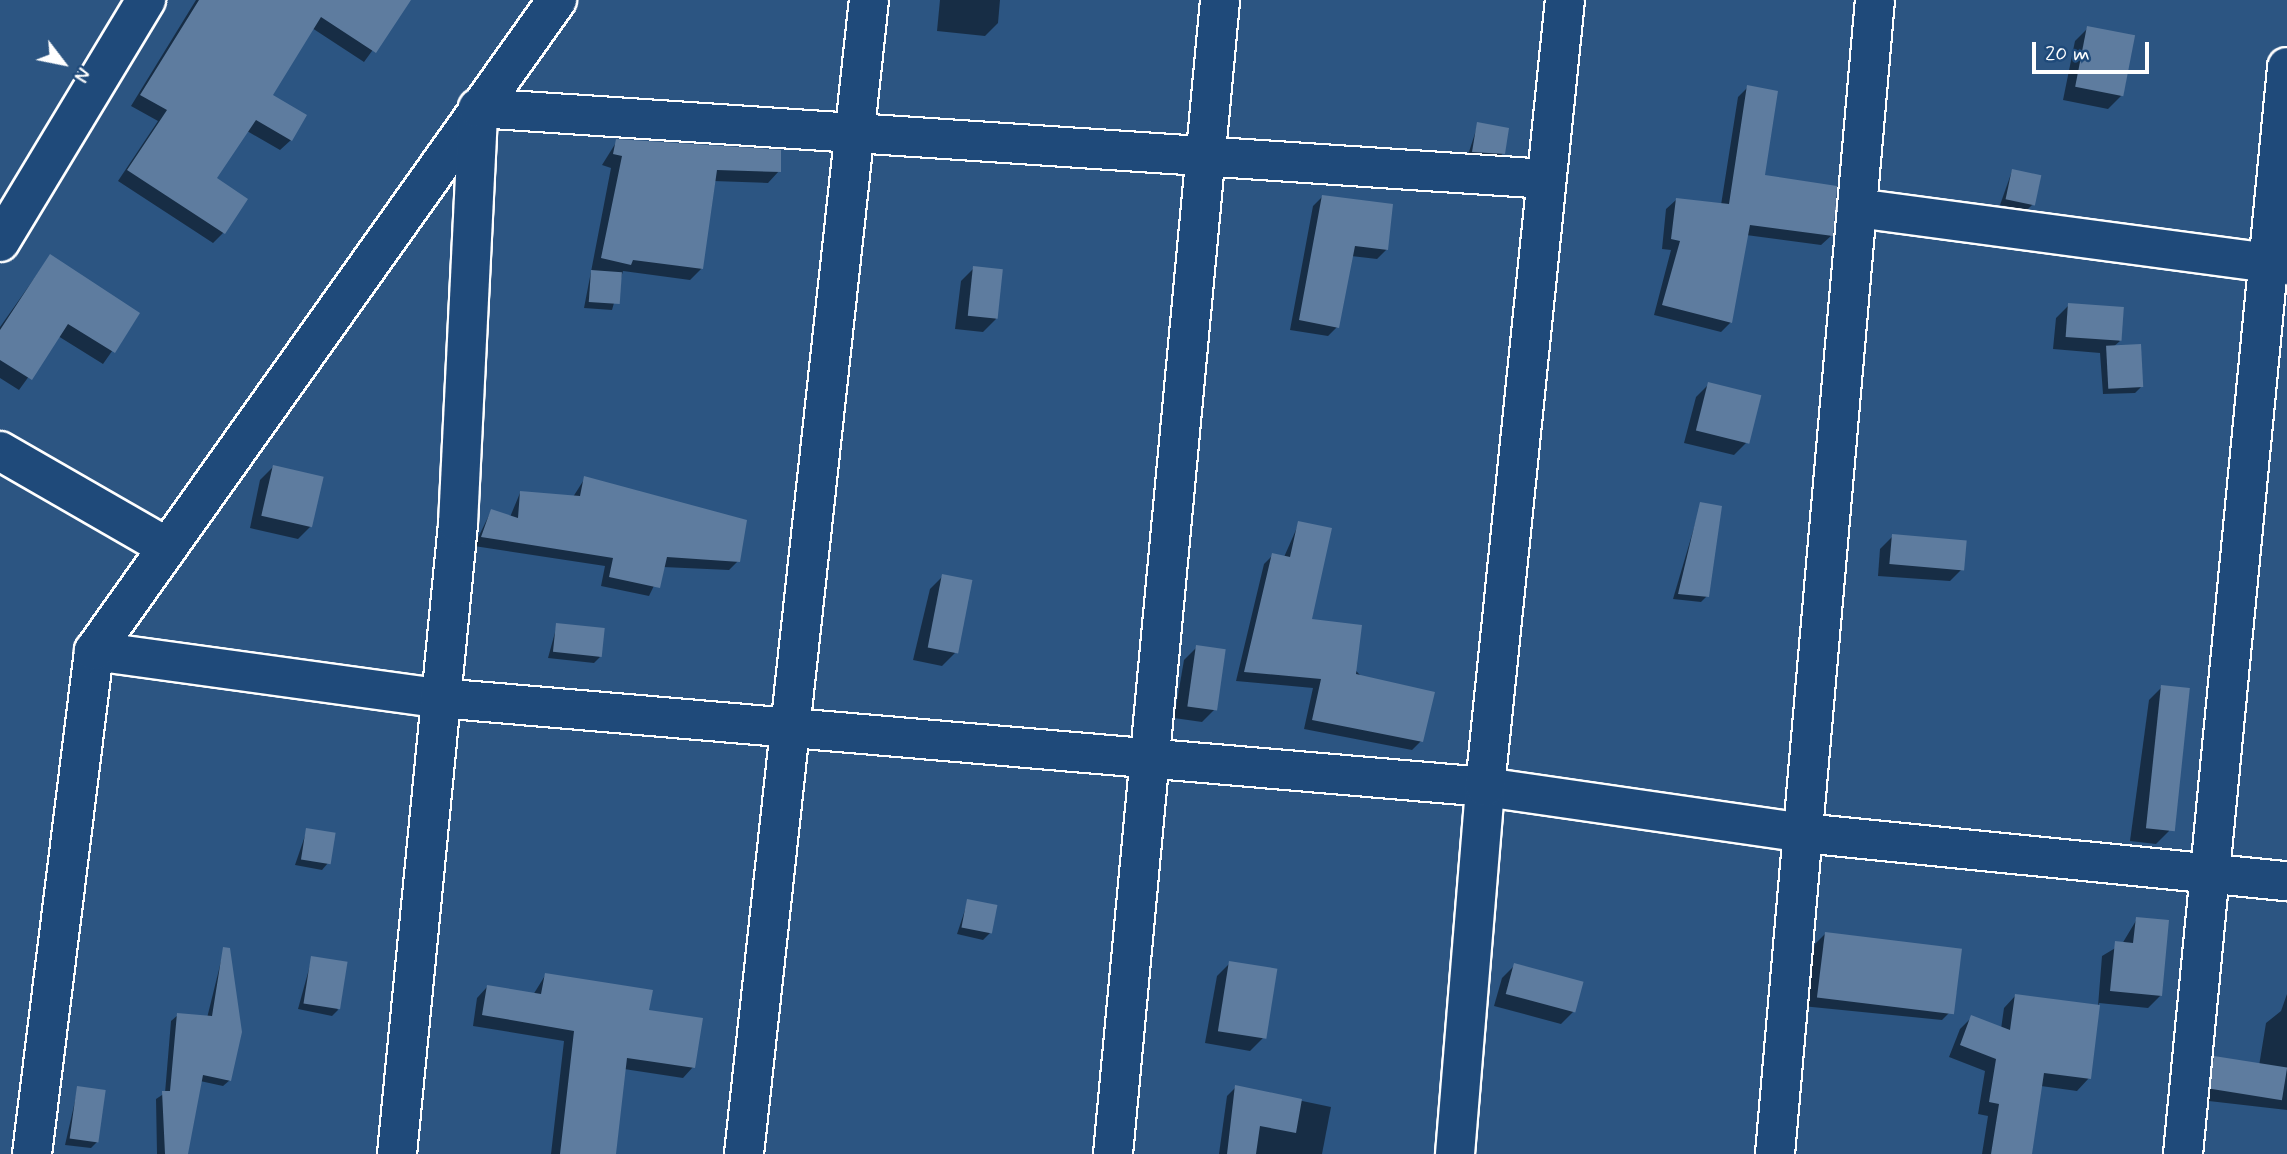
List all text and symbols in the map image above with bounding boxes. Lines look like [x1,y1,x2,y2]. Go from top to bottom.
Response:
north arrow [28,28,98,98]
scale bar [2035,28,2152,72]
text: 20 m [2045,40,2090,68]
text: N [67,62,95,86]

